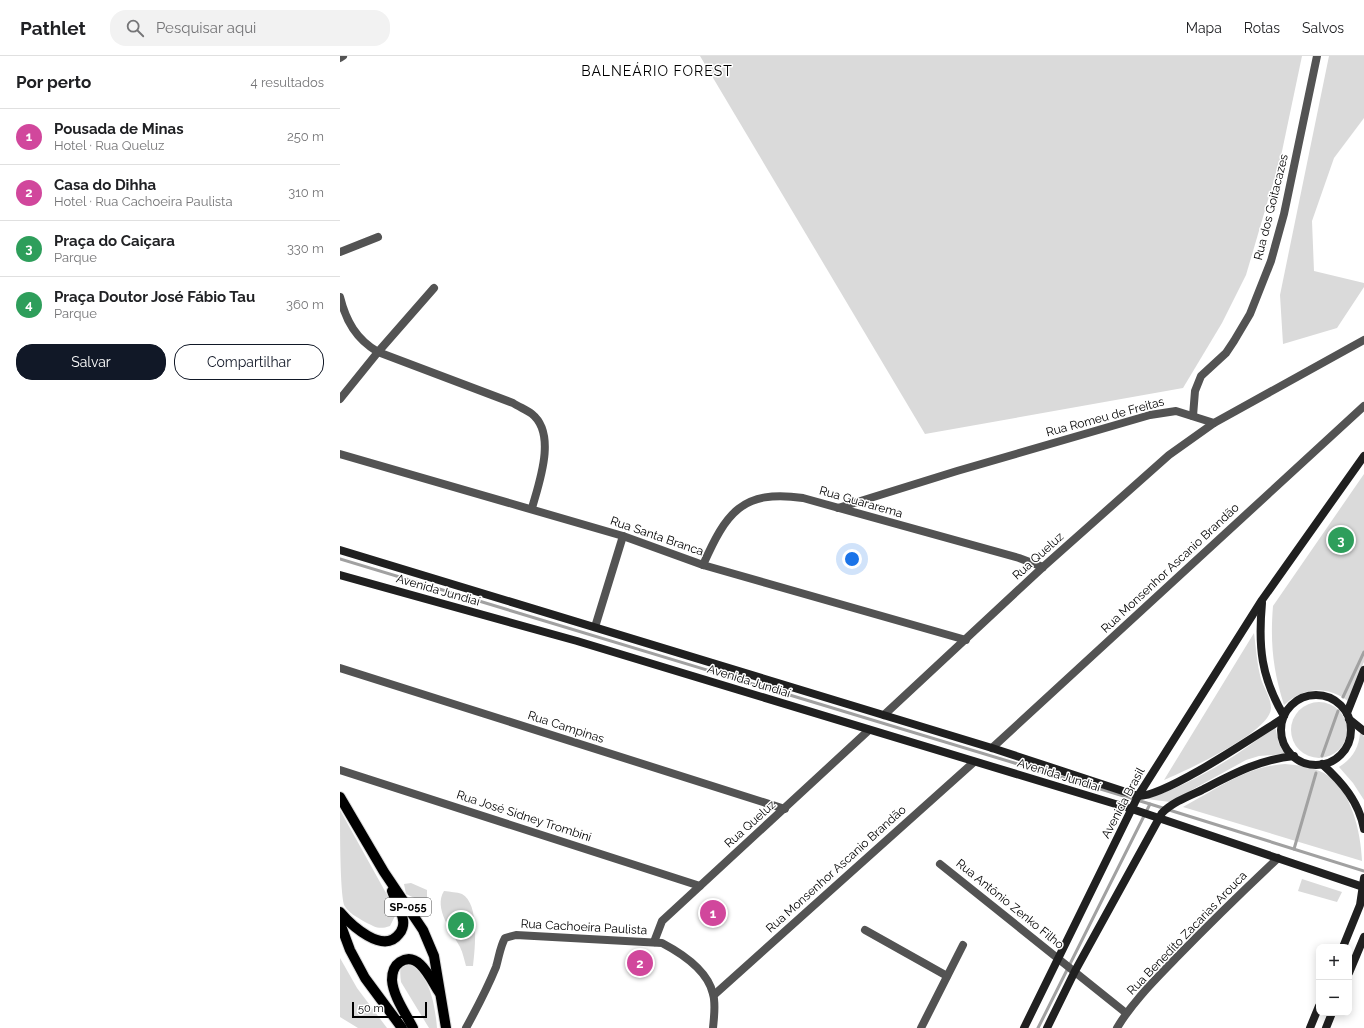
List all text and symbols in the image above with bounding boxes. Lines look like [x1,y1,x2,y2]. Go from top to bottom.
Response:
search box [110,10,390,46]
text: Pathlet [20,17,86,39]
icon: search [124,17,146,39]
text: Pesquisar aqui [156,19,256,37]
text: Mapa [1186,20,1222,36]
text: Rotas [1244,20,1280,36]
text: Salvos [1302,20,1344,36]
district label: BALNEÁRIO FOREST [581,62,733,79]
text: Por perto [16,72,91,92]
text: 4 resultados [251,75,324,90]
text: Pousada de Minas [54,120,184,138]
text: 1 [26,129,32,144]
text: 250 m [287,129,324,144]
text: Hotel · Rua Queluz [54,138,164,153]
street label: Rua dos Goitacazes [1251,152,1291,261]
text: Casa do Dihha [54,176,156,194]
text: 2 [25,185,33,200]
text: 310 m [288,185,324,200]
text: Hotel · Rua Cachoeira Paulista [54,194,233,209]
text: Praça do Caiçara [54,232,175,250]
text: 3 [25,241,33,256]
text: 330 m [287,241,324,256]
text: Parque [54,250,97,265]
text: Praça Doutor José Fábio Tau [54,288,255,306]
text: 4 [25,297,33,312]
text: 360 m [286,297,324,312]
text: Parque [54,306,97,321]
button: Salvar [16,344,166,380]
button: Compartilhar [174,344,324,380]
street label: Rua Romeu de Freitas [1044,394,1166,440]
street label: Rua Guararema [818,483,904,521]
street label: Rua Monsenhor Ascanio Brandão [1098,500,1242,636]
street label: Rua Santa Branca [609,513,705,559]
pin: 3 [1328,525,1354,555]
street label: Rua Queluz [1010,529,1067,583]
your location [842,549,862,569]
street label: Avenida Jundiaí [395,571,482,609]
street label: Avenida Jundiaí [706,662,793,700]
street label: Rua Campinas [526,708,606,746]
street label: Avenida Jundiaí [1016,756,1103,794]
street label: Avenida Brasil [1099,765,1148,841]
street label: Rua José Sidney Trombini [455,788,593,844]
street label: Rua Queluz [722,797,779,851]
street label: Rua Monsenhor Ascanio Brandão [763,802,909,936]
street label: Rua Antônio Zenko Filho [953,856,1067,952]
street label: Rua Benedito Zacarias Arouca [1124,868,1250,998]
road number: SP-055 [385,898,431,916]
pin: 1 [700,898,726,928]
pin: 4 [448,910,474,940]
street label: Rua Cachoeira Paulista [520,917,648,937]
map controls [1316,944,1352,1016]
button: + [1316,944,1352,980]
pin: 2 [627,948,653,978]
button: − [1316,980,1352,1016]
scale bar [352,1000,427,1019]
text: 50 m [358,1002,384,1015]

